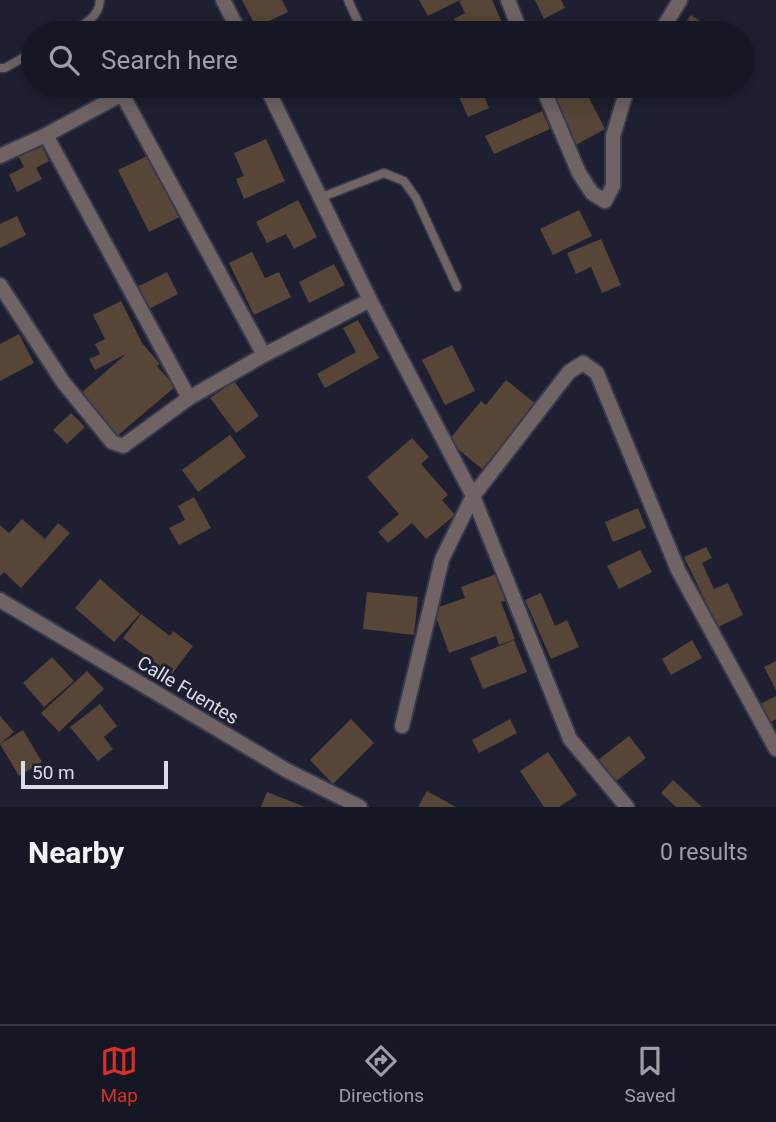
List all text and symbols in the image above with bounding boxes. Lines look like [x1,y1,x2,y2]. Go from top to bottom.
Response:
search box [21,21,755,98]
icon: search [45,41,83,79]
text: Search here [101,45,238,75]
street label: Calle Fuentes [133,651,243,729]
scale bar [21,758,168,790]
text: 50 m [32,761,75,784]
text: Nearby [28,835,124,870]
text: 0 results [660,839,748,866]
tab: Map [100,1042,138,1107]
tab: Directions [339,1042,424,1107]
tab: Saved [624,1042,676,1107]

